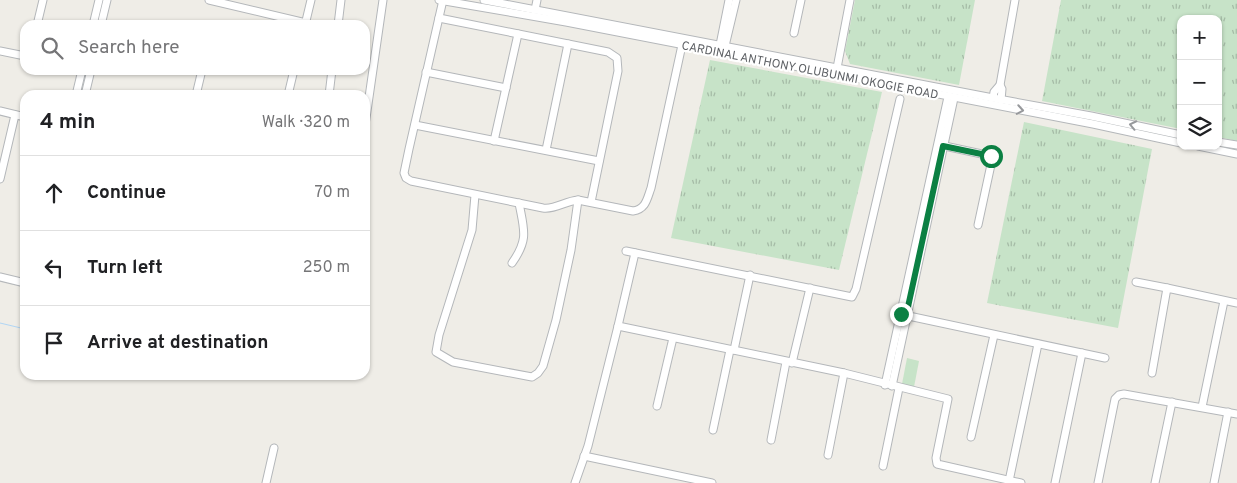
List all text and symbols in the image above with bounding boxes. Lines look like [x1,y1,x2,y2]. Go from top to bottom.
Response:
map controls [1177,15,1222,150]
button: + [1177,15,1222,60]
search box [20,20,370,75]
icon: search [38,34,66,62]
text: Search here [78,36,180,60]
street label: CARDINAL ANTHONY OLUBUNMI OKOGIE ROAD [680,38,940,104]
button: − [1177,60,1222,105]
one-way arrow [1016,105,1024,115]
button: layers [1177,105,1222,150]
text: 4 min [40,109,96,136]
text: Walk · 320 m [262,113,350,133]
one-way arrow [1129,120,1138,131]
route start [980,145,1003,168]
icon: ahead [40,179,68,207]
text: Continue [87,181,166,205]
text: 70 m [315,183,350,203]
icon: left [40,254,68,282]
text: Turn left [87,256,163,280]
text: 250 m [303,258,350,278]
route end [890,303,913,326]
icon: arrive [40,329,68,357]
text: Arrive at destination [87,331,268,355]

